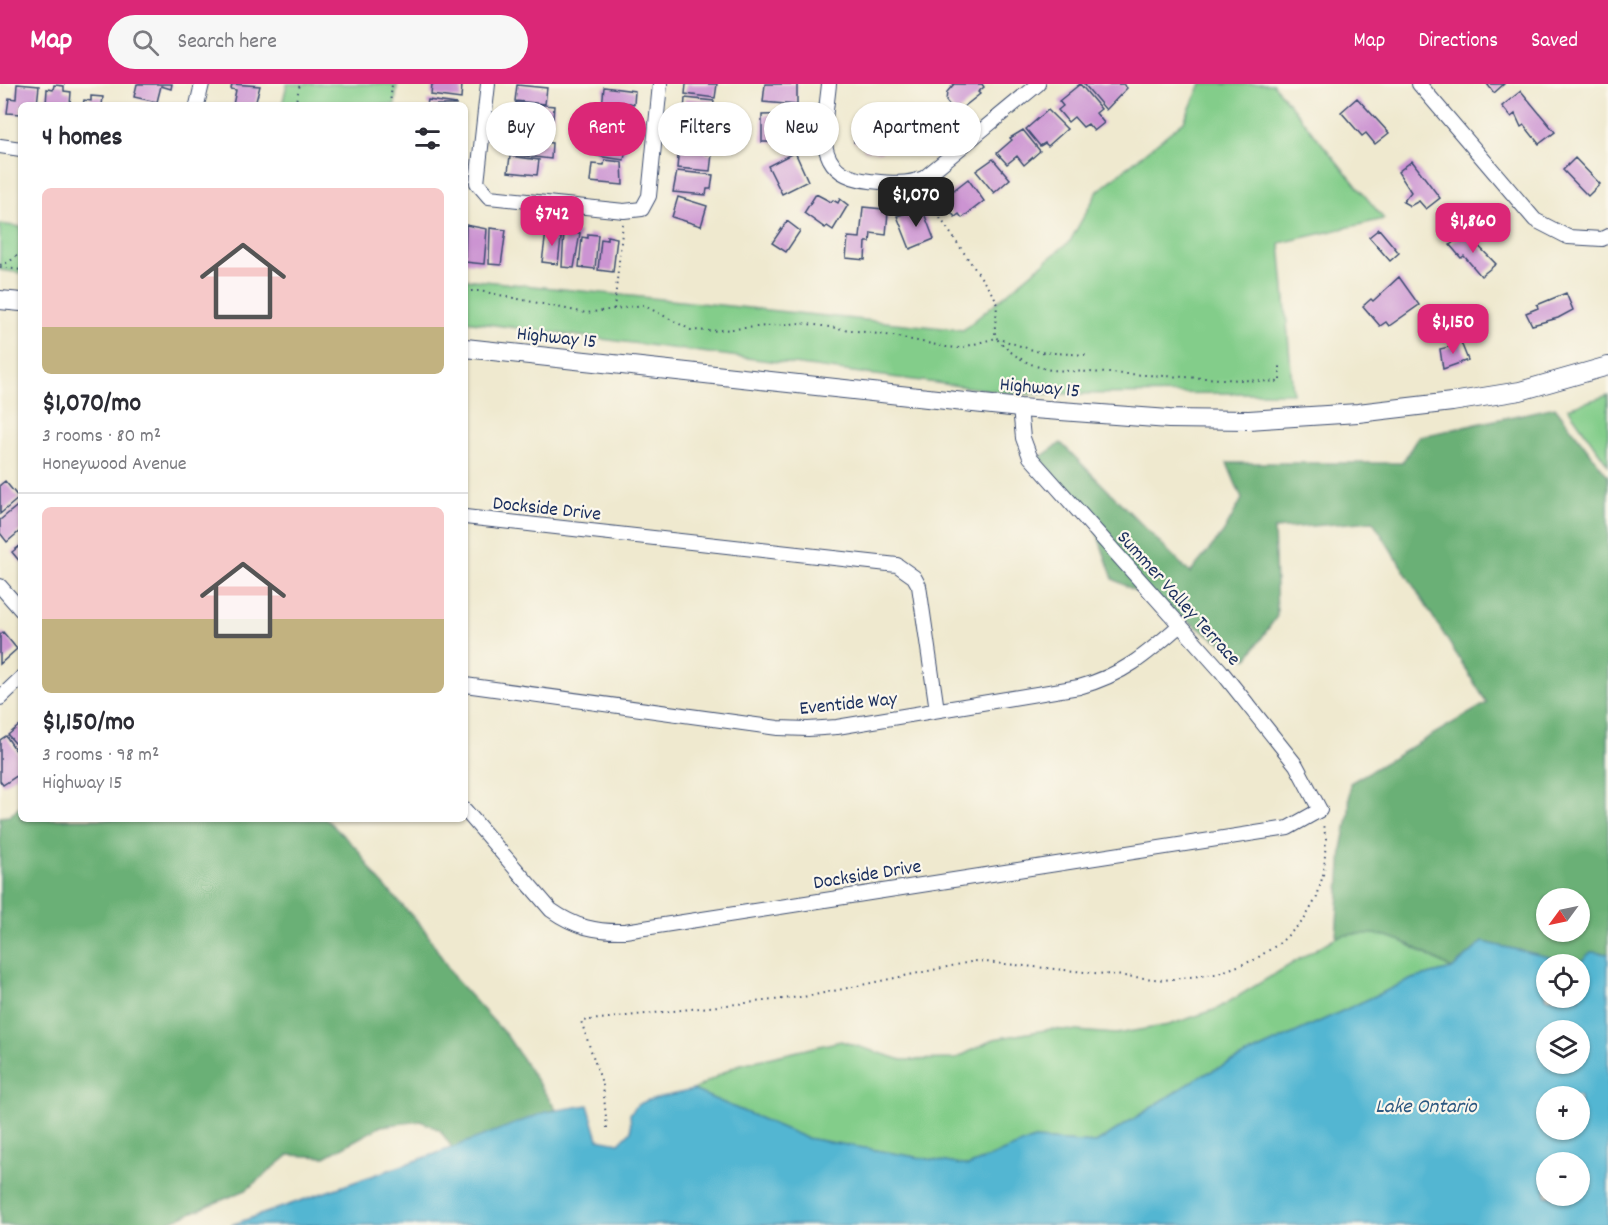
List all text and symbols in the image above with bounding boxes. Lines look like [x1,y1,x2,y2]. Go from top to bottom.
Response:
search box [108,15,528,69]
text: Map [30,22,72,62]
icon: search [129,26,162,59]
text: Search here [177,27,277,58]
text: Map [1354,27,1385,57]
text: Directions [1418,27,1498,57]
text: Saved [1531,27,1578,57]
chip: Buy [486,102,556,156]
chip: Rent [568,102,646,156]
chip: Filters [658,102,752,156]
chip: New [764,102,839,156]
chip: Apartment [851,102,981,156]
text: 4 homes [42,120,122,157]
icon: filters [411,122,444,155]
pin: $1,070 [867,177,965,228]
text: $1,070 [892,182,940,210]
pin: $742 [516,196,588,247]
text: $742 [535,201,569,229]
pin: $1,860 [1424,203,1522,254]
text: $1,860 [1449,208,1497,236]
icon: home [189,227,297,335]
pin: $1,150 [1404,304,1502,355]
text: $1,150 [1432,309,1474,337]
street label: Highway 15 [515,321,598,357]
street label: Highway 15 [998,372,1081,406]
text: $1,070/mo [42,386,141,423]
text: 3 rooms · 80 m² [42,423,161,451]
text: Honeywood Avenue [42,451,187,479]
street label: Dockside Drive [491,490,602,530]
street label: Summer Valley Terrace [1109,525,1246,673]
icon: home [189,546,297,654]
street label: Eventide Way [798,686,900,724]
text: $1,150/mo [42,705,135,742]
text: 3 rooms · 98 m² [42,742,159,770]
text: Highway 15 [42,770,122,798]
street label: Dockside Drive [812,854,924,898]
north arrow [1536,888,1590,942]
map controls [1536,888,1590,1206]
button: locate [1536,954,1590,1008]
button: layers [1536,1020,1590,1074]
button: + [1536,1086,1590,1140]
water label: Lake Ontario [1375,1093,1478,1123]
button: − [1536,1152,1590,1206]

